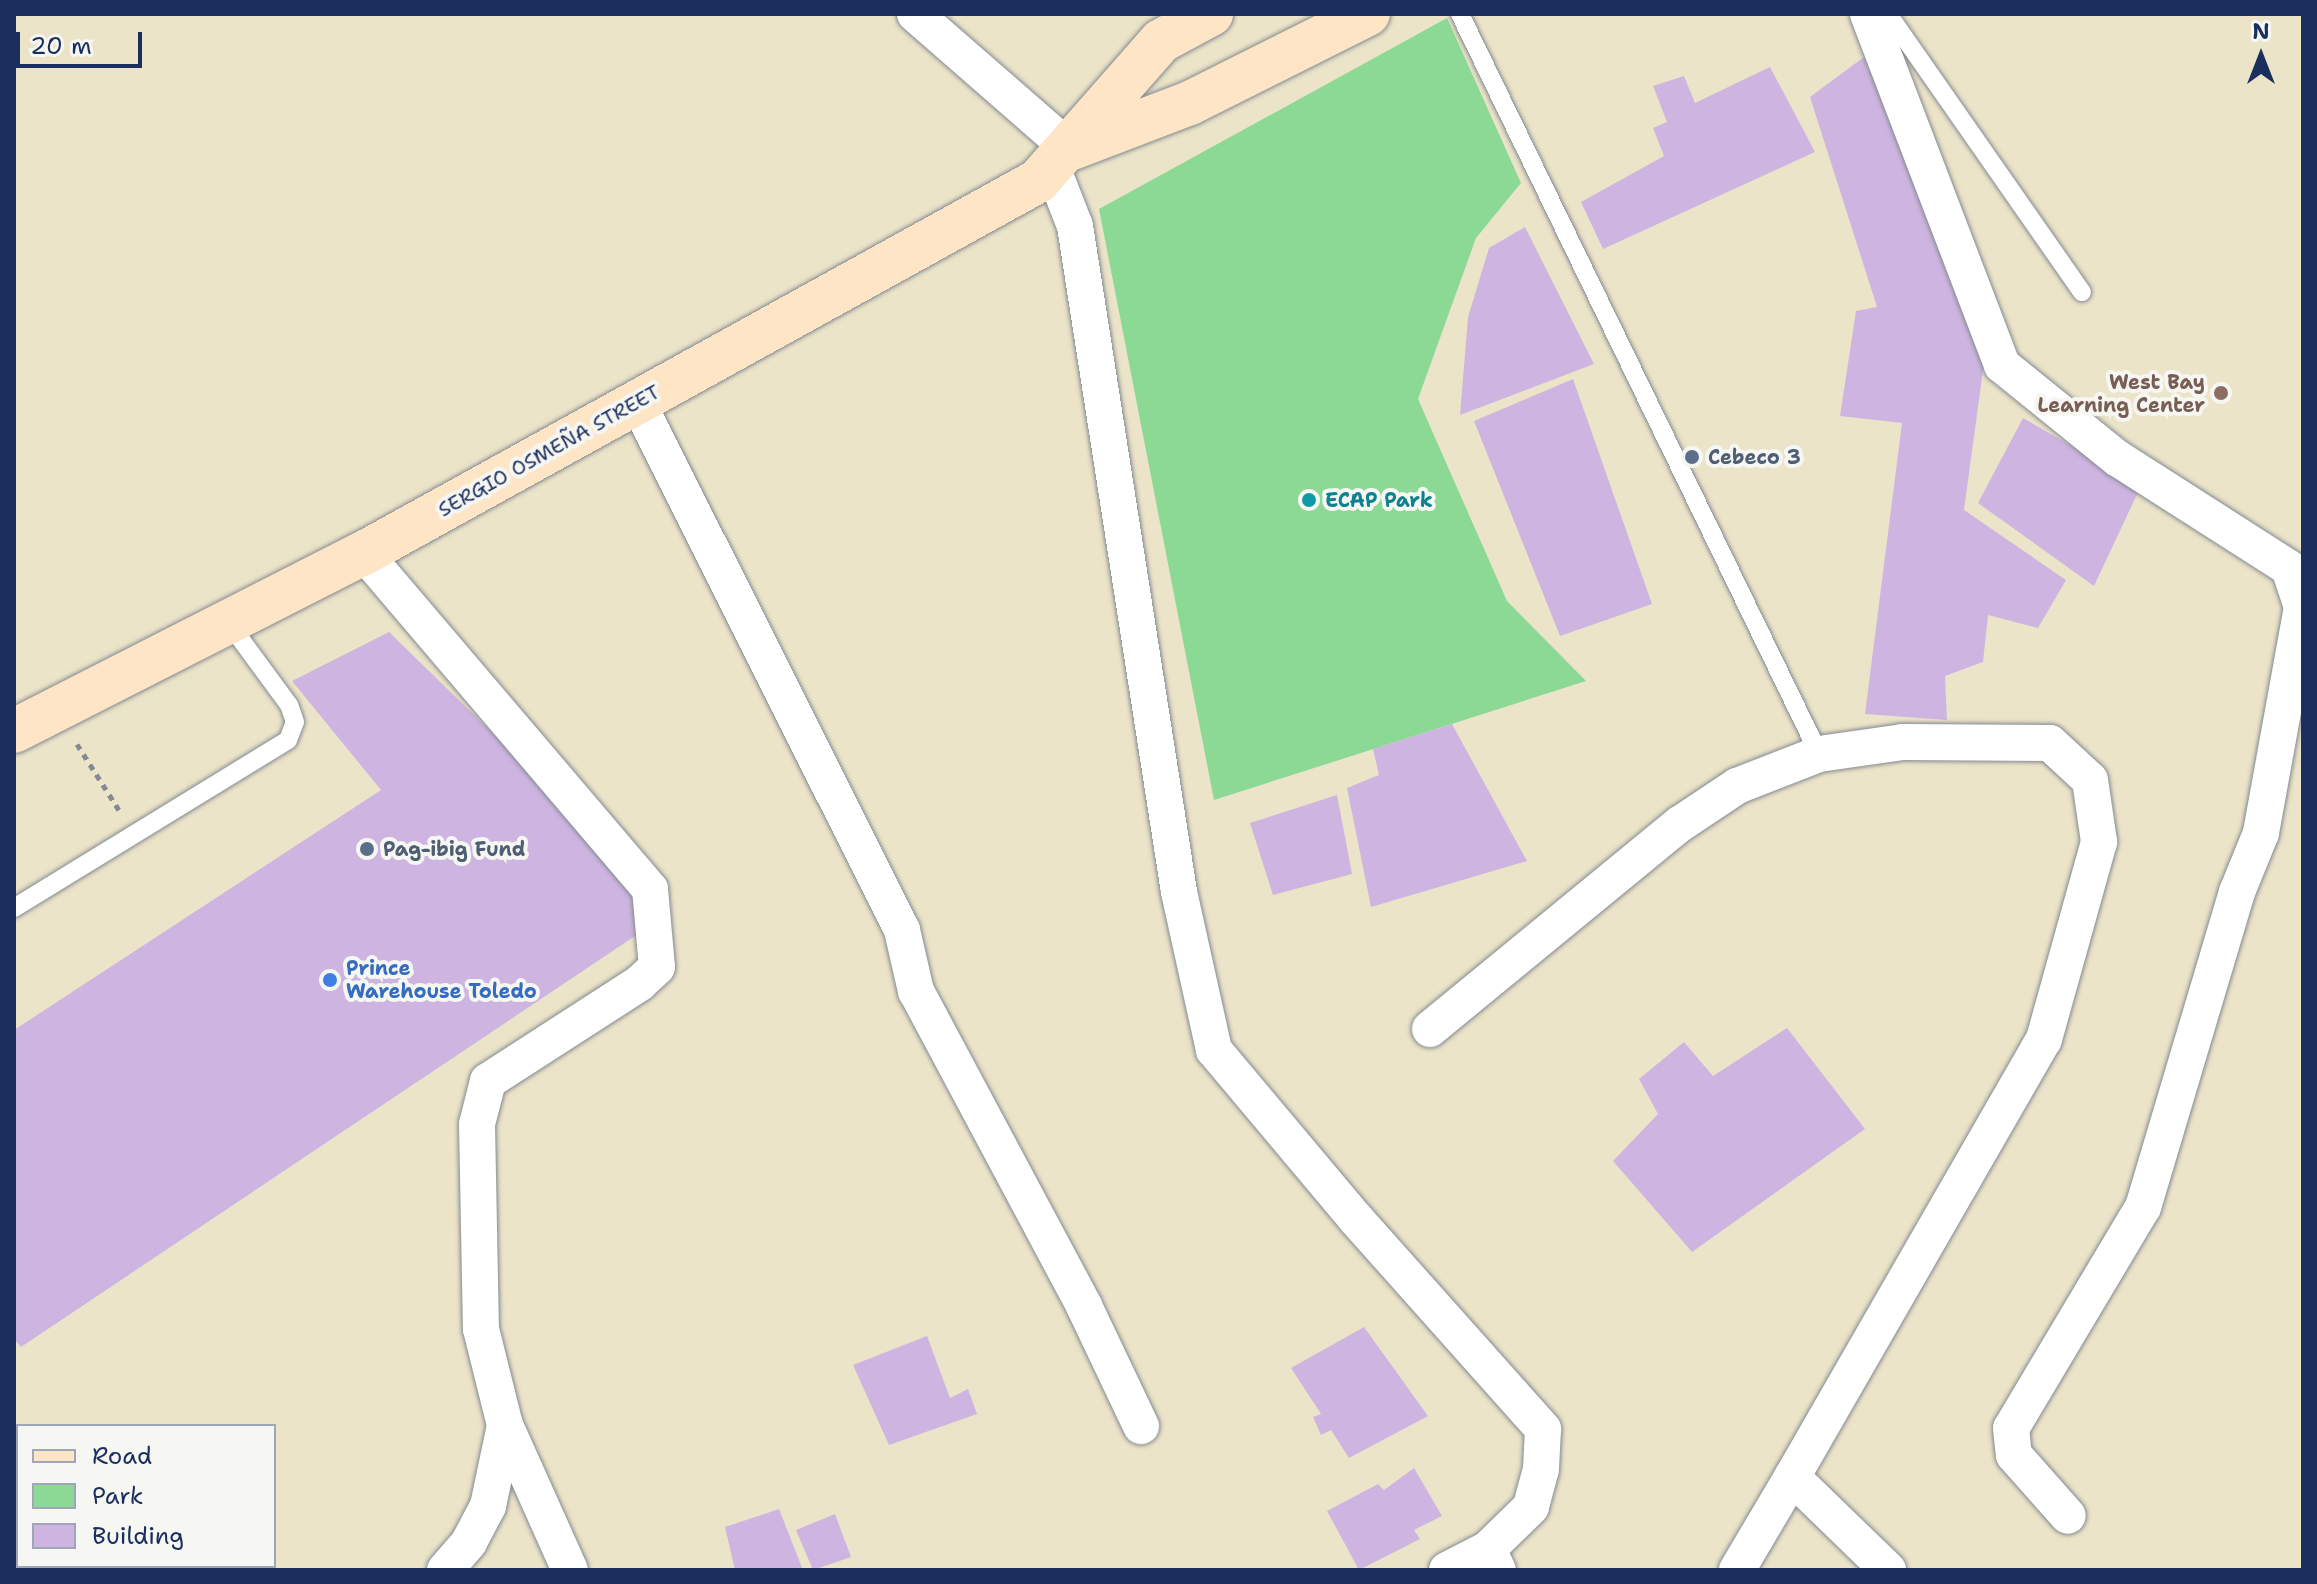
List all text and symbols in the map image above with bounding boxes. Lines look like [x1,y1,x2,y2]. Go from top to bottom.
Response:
scale bar [20,16,146,66]
north arrow [2221,16,2301,96]
text: N [2252,17,2270,46]
text: 20 m [30,30,92,62]
place label: West Bay Learning Center [2038,370,2205,417]
street label: SERGIO OSMEÑA STREET [434,380,664,522]
marker: West Bay Learning Center [2212,384,2230,402]
place label: Cebeco 3 [1708,445,1801,469]
marker: Cebeco 3 [1683,448,1701,466]
place label: ECAP Park [1325,488,1433,512]
marker: ECAP Park [1300,491,1318,509]
place label: Pag-ibig Fund [383,837,525,861]
marker: Pag-ibig Fund [358,840,376,858]
place label: Prince Warehouse Toledo [346,956,537,1003]
marker: Prince Warehouse Toledo [321,971,339,989]
legend [16,1424,276,1568]
text: Road [92,1440,152,1472]
text: Park [92,1480,144,1512]
text: Building [92,1520,184,1552]

